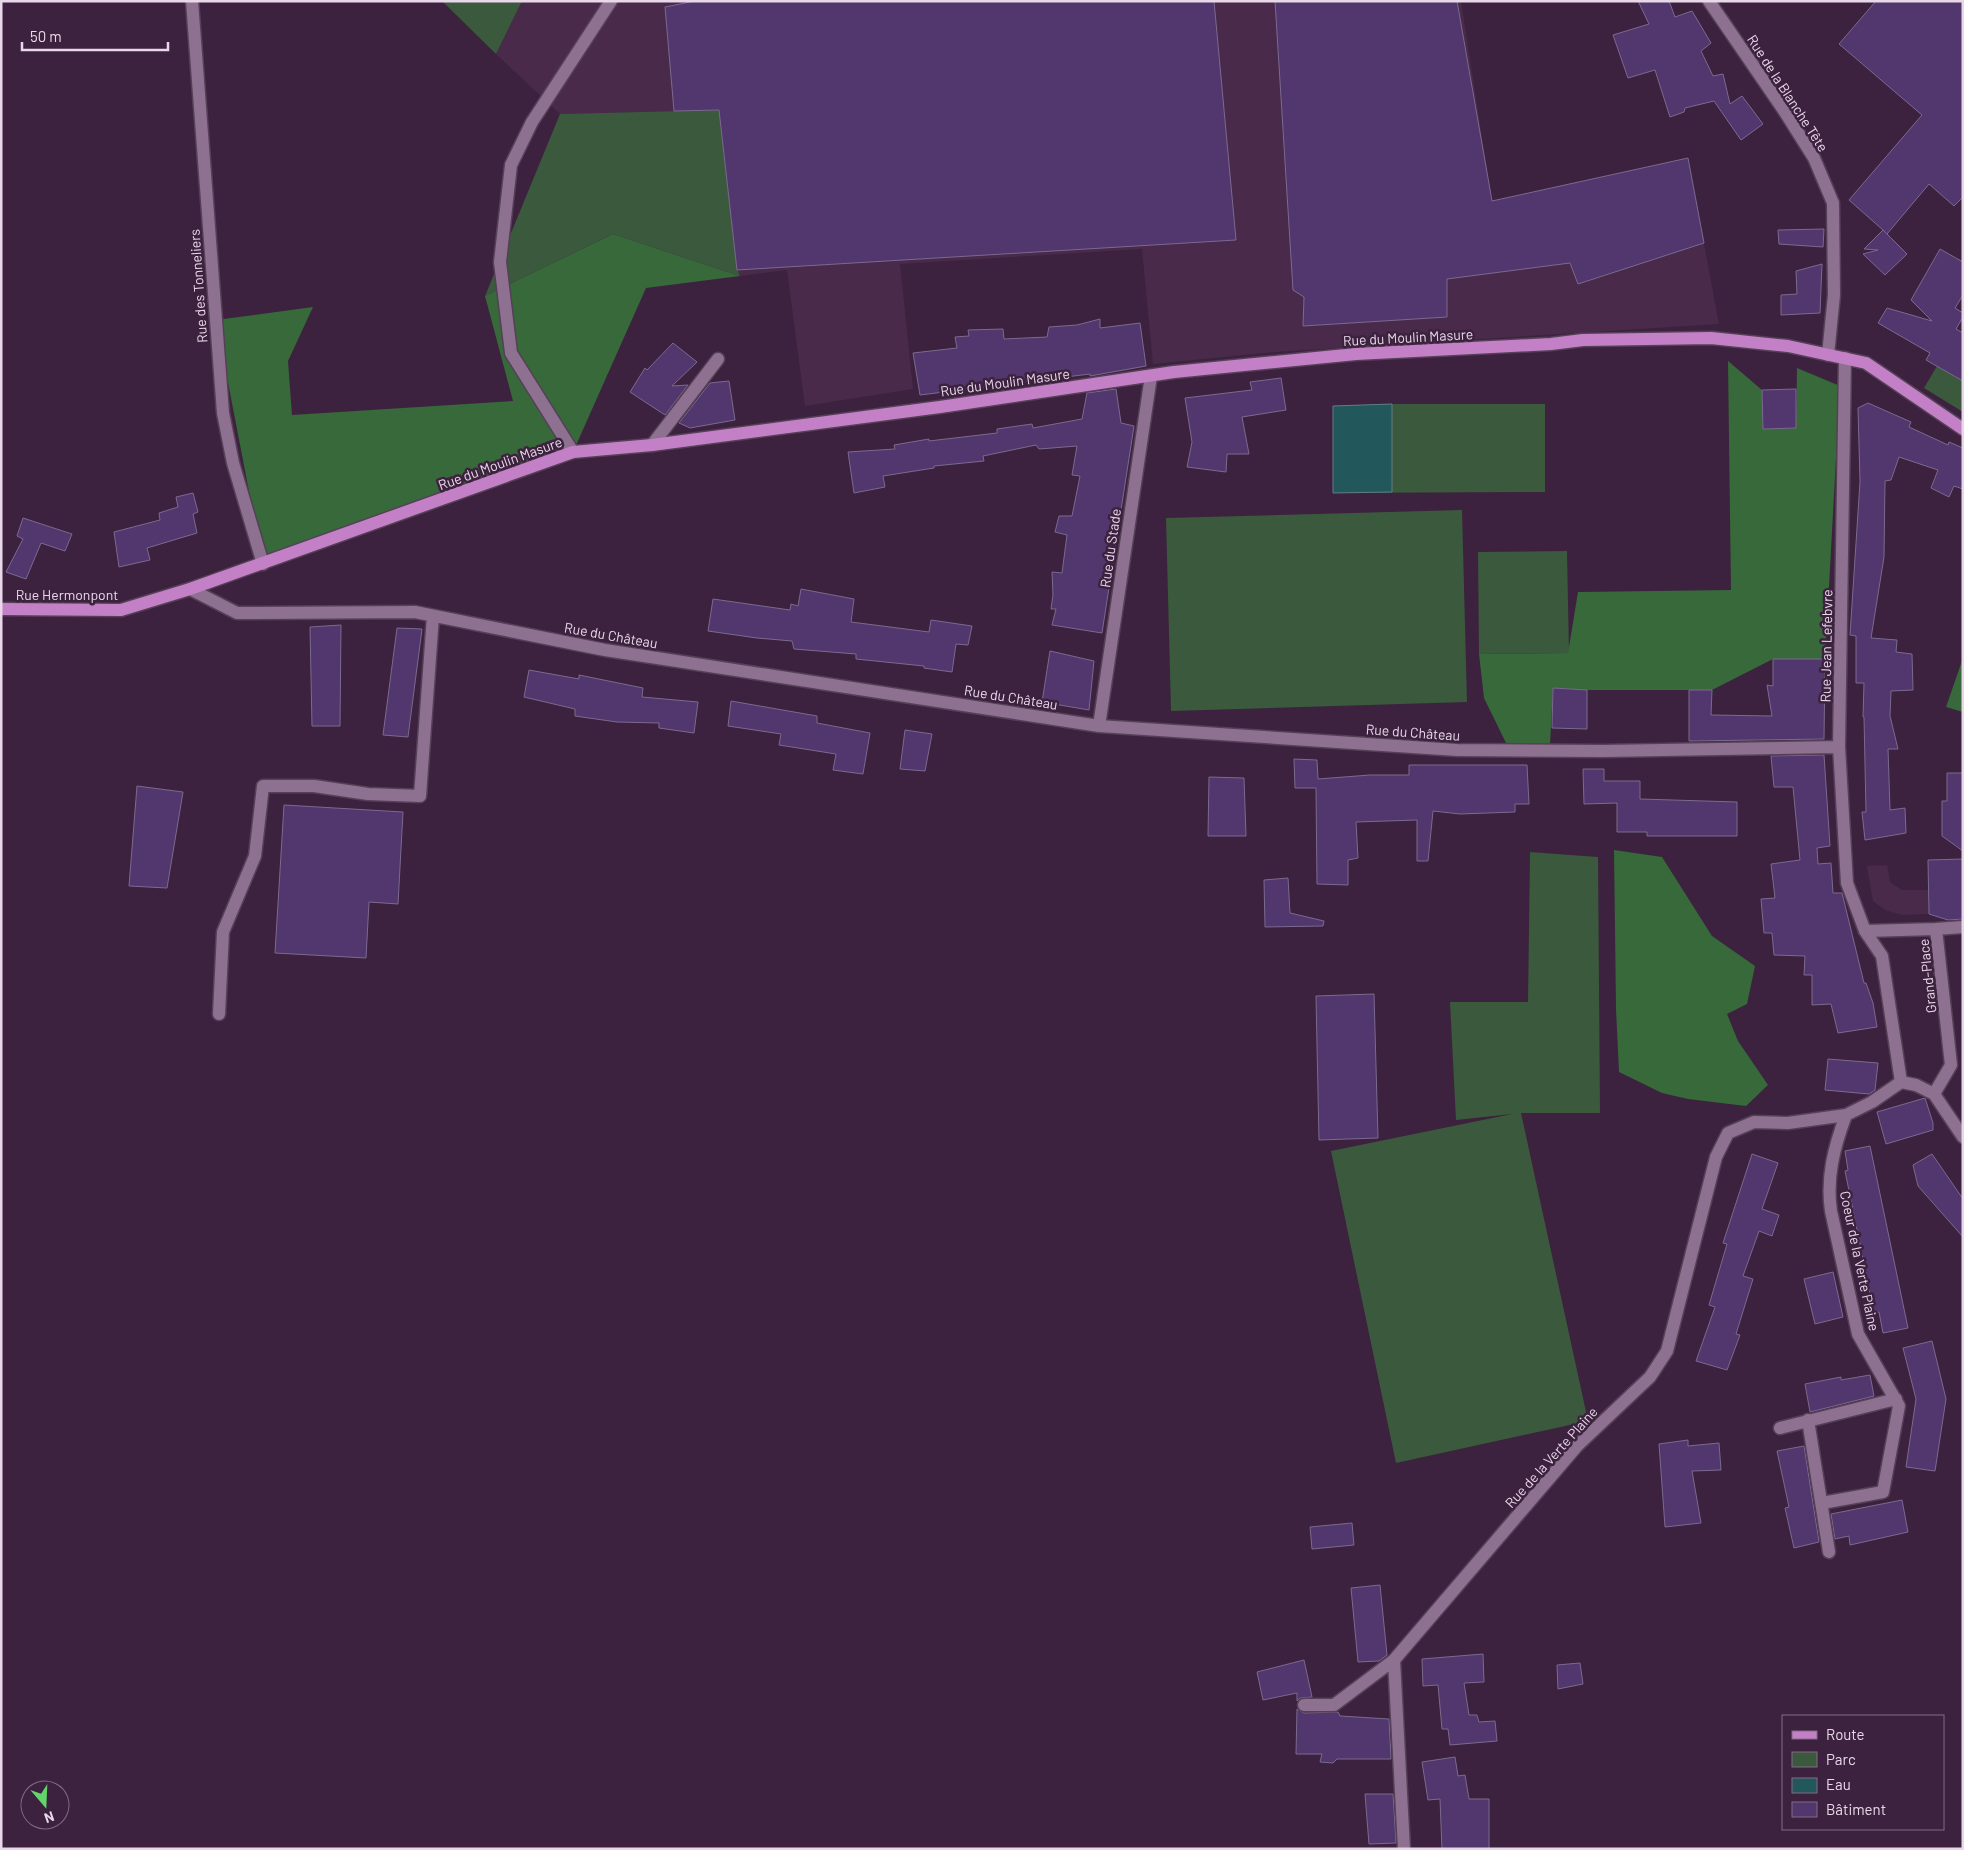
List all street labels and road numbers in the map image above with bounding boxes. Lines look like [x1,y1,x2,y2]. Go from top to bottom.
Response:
street label: Rue de la Blanche Tête [1744,31,1832,155]
street label: Rue des Tonneliers [186,228,210,343]
street label: Rue du Moulin Masure [1342,325,1474,349]
street label: Rue du Moulin Masure [939,365,1071,399]
street label: Rue du Moulin Masure [436,433,564,493]
street label: Rue du Stade [1096,507,1124,589]
street label: Rue Hermonpont [16,586,118,603]
street label: Rue Jean Lefebvre [1817,589,1835,703]
street label: Rue du Château [563,618,659,652]
street label: Rue du Château [963,681,1059,713]
street label: Rue du Château [1365,720,1461,744]
street label: Grand-Place [1915,938,1939,1014]
street label: Coeur de la Verte Plaine [1837,1189,1883,1333]
street label: Rue de la Verte Plaine [1501,1403,1601,1511]

